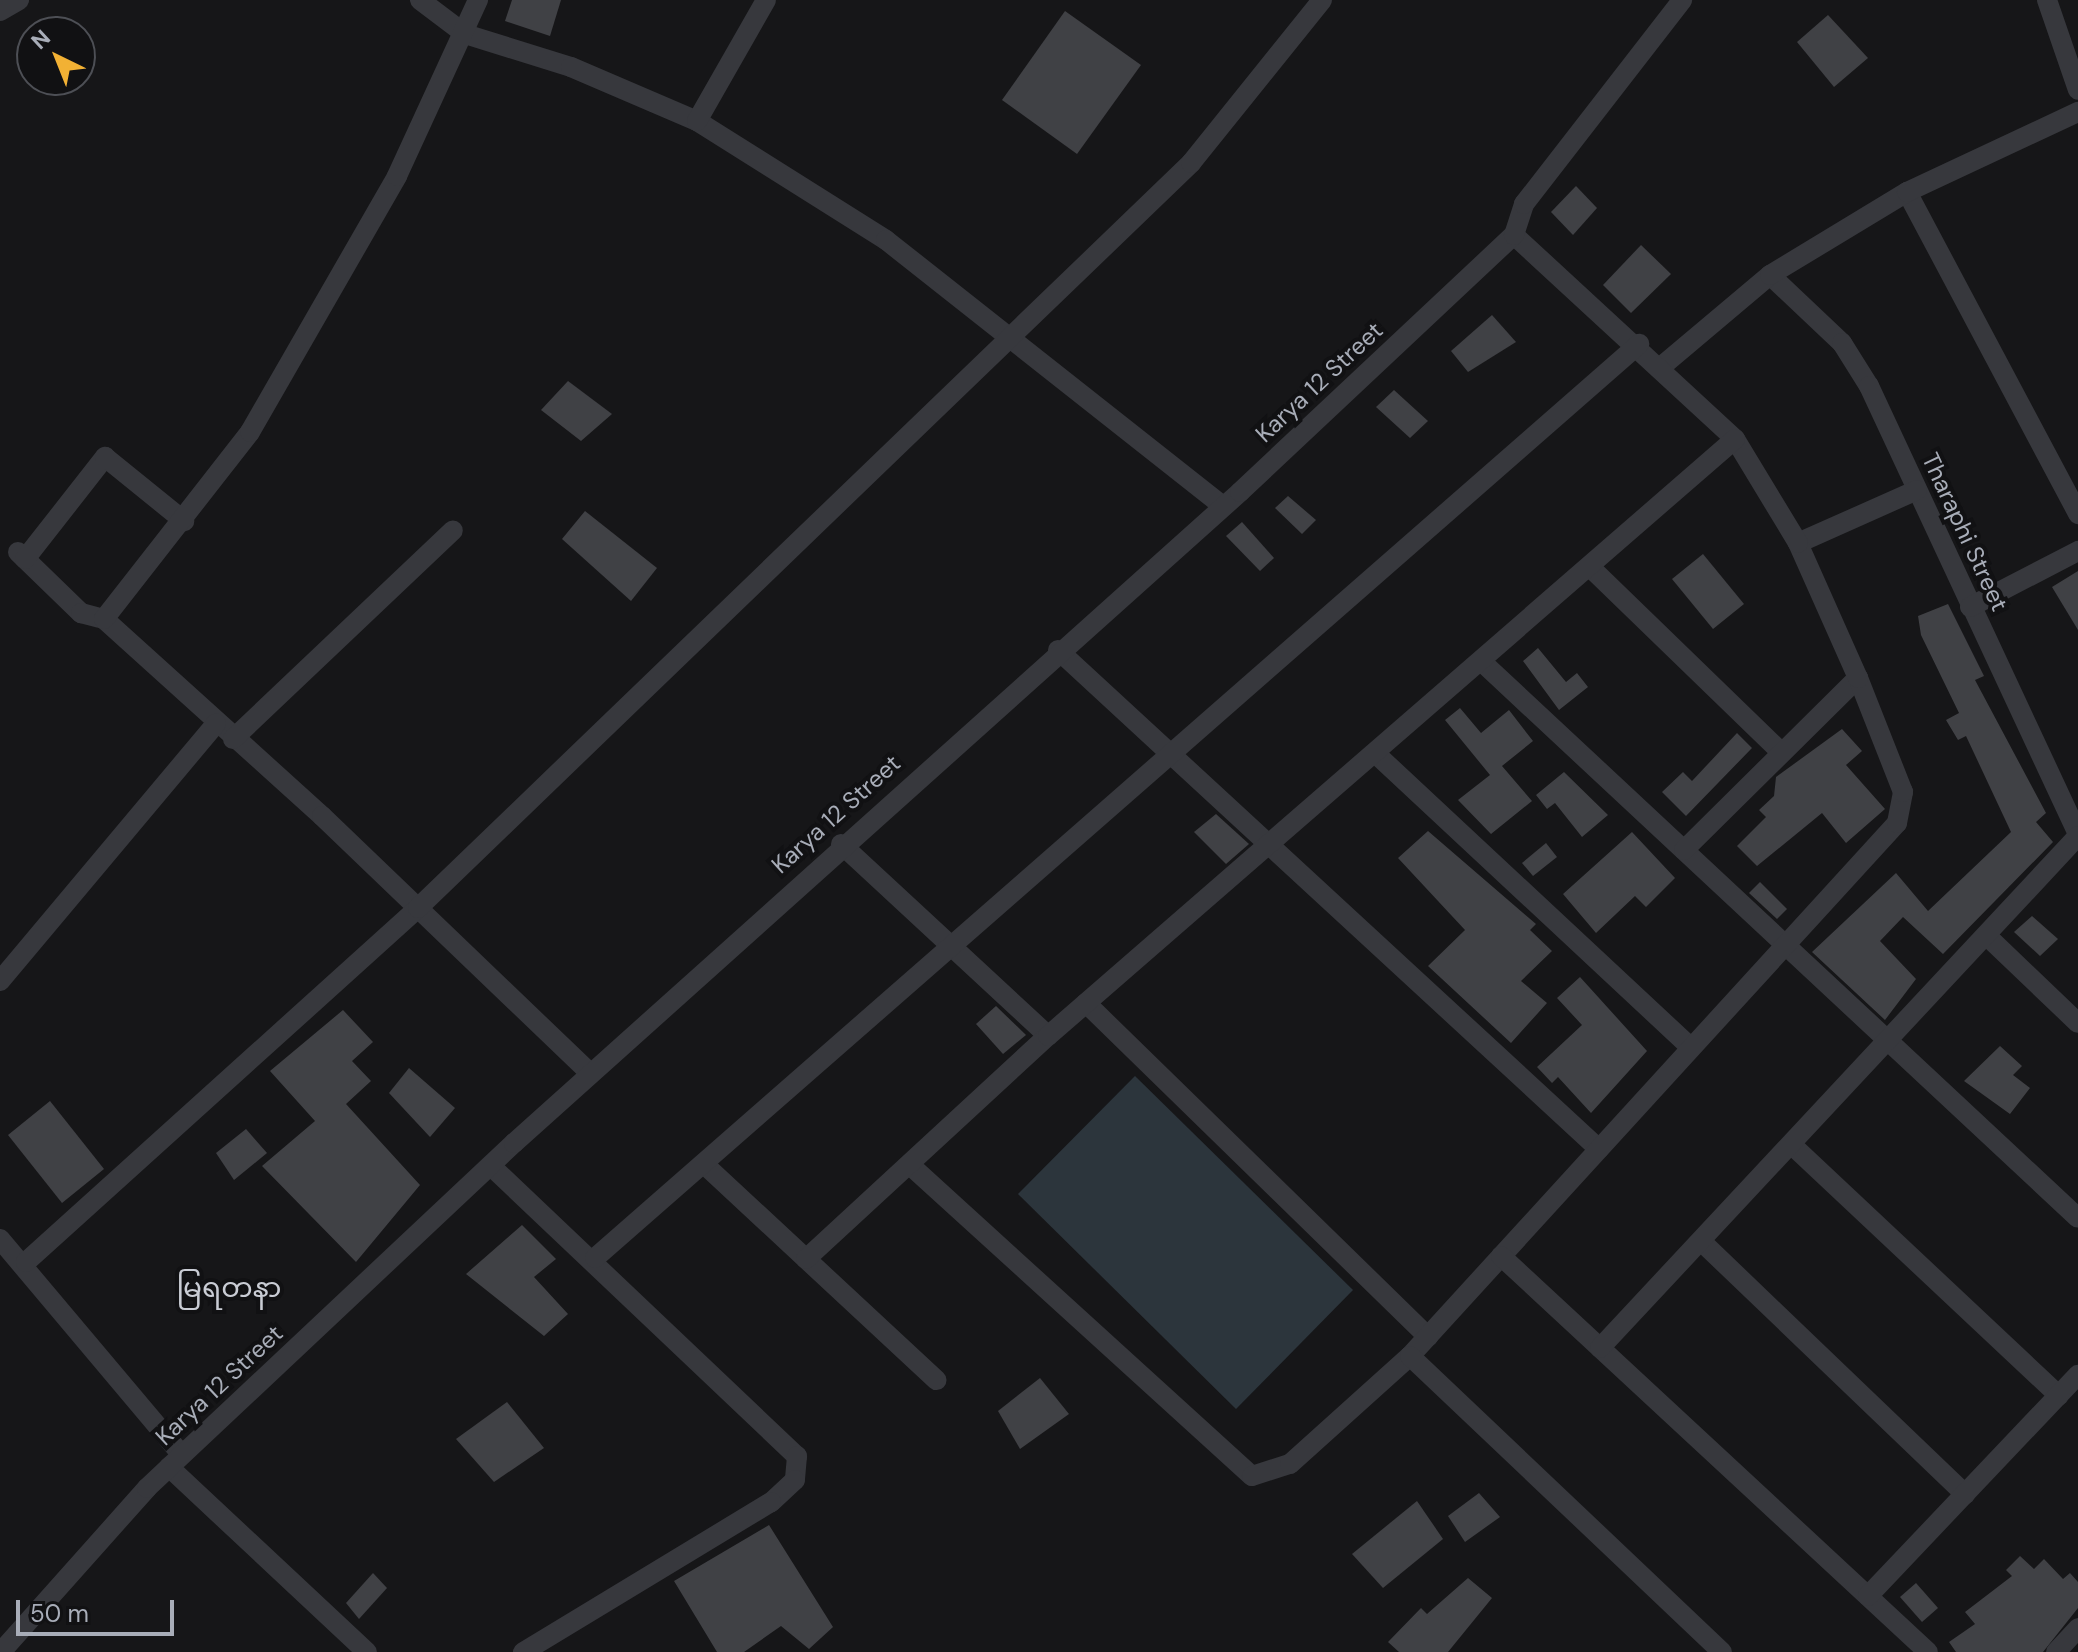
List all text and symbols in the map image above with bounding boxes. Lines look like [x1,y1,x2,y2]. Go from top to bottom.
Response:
north arrow [16,16,96,96]
text: N [25,23,56,56]
street label: Karya 12 Street [1250,316,1388,448]
street label: Tharaphi Street [1916,448,2014,616]
street label: Karya 12 Street [766,749,906,879]
district label: မြရတနာ [177,1271,281,1305]
street label: Karya 12 Street [150,1319,288,1451]
scale bar [20,1584,178,1634]
text: 50 m [30,1598,89,1629]

